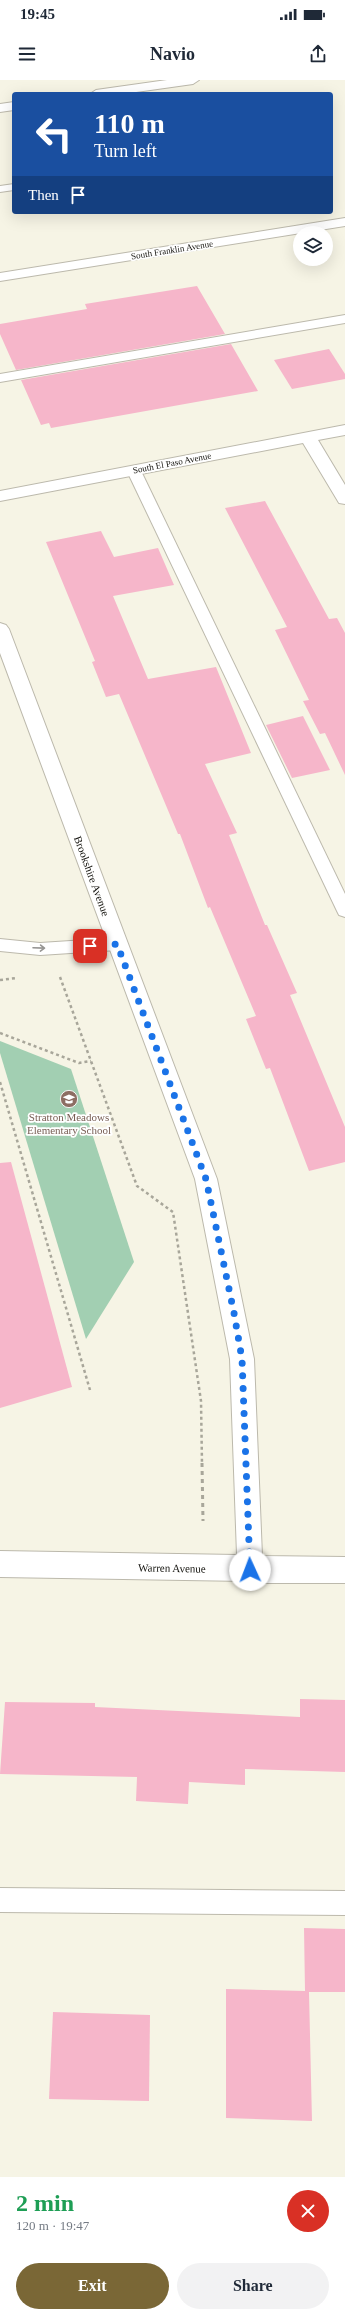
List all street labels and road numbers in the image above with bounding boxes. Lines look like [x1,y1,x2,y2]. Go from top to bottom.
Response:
street label: South Franklin Avenue [130,239,214,261]
street label: South El Paso Avenue [132,450,212,476]
street label: Brookshire Avenue [72,834,112,918]
street label: Warren Avenue [138,1561,206,1575]

